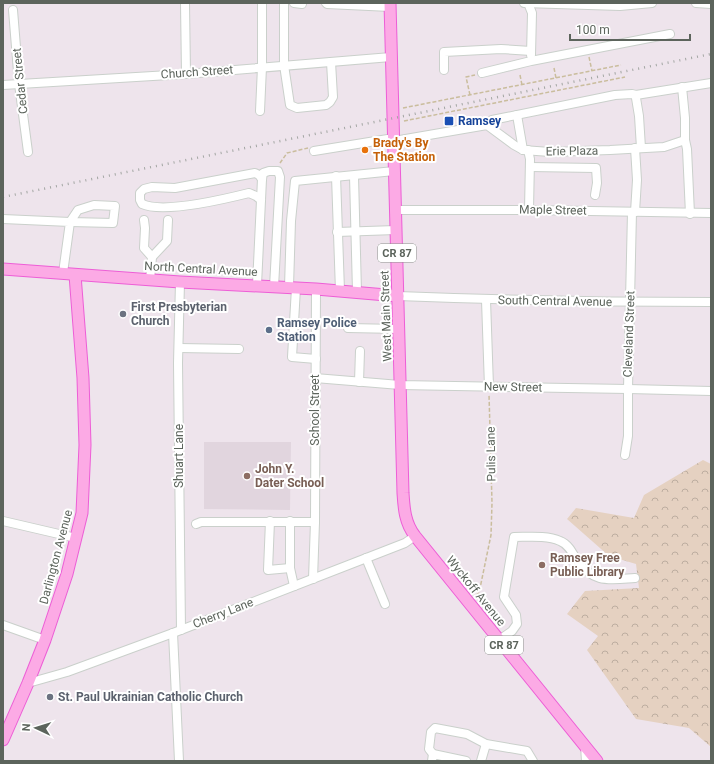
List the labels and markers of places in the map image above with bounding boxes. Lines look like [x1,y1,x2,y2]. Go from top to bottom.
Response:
place label: Ramsey [458,114,502,128]
marker: Ramsey [443,115,455,127]
place label: Brady's By The Station [373,136,436,164]
marker: Brady's By The Station [360,145,370,155]
place label: First Presbyterian Church [131,300,227,328]
marker: First Presbyterian Church [118,309,128,319]
place label: Ramsey Police Station [277,316,357,344]
marker: Ramsey Police Station [264,325,274,335]
place label: John Y. Dater School [255,462,324,490]
marker: John Y. Dater School [242,471,252,481]
place label: Ramsey Free Public Library [550,551,625,579]
marker: Ramsey Free Public Library [537,560,547,570]
place label: St. Paul Ukrainian Catholic Church [58,690,243,704]
marker: St. Paul Ukrainian Catholic Church [45,692,55,702]

